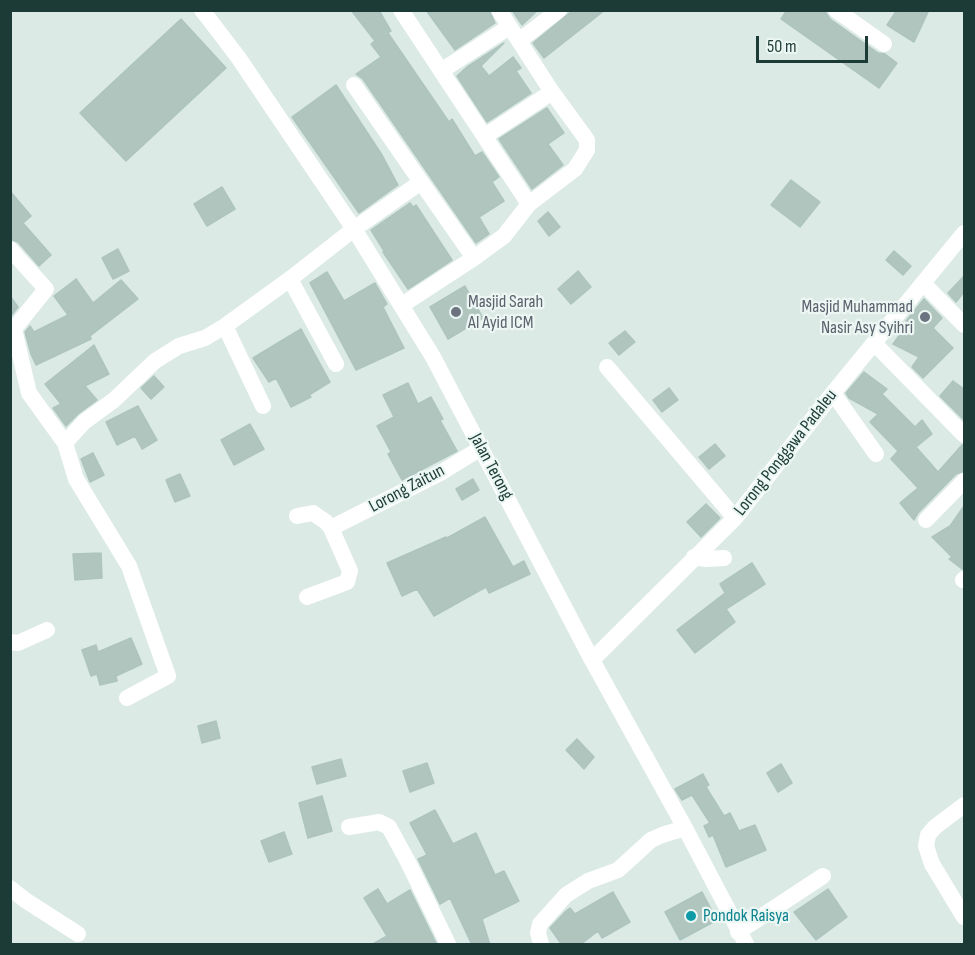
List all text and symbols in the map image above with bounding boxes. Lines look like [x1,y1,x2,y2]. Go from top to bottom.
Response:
scale bar [759,24,872,62]
text: 50 m [767,36,797,57]
place label: Masjid Sarah Al Ayid ICM [468,291,543,334]
place label: Masjid Muhammad Nasir Asy Syihri [802,296,913,338]
marker: Masjid Sarah Al Ayid ICM [449,305,463,319]
marker: Masjid Muhammad Nasir Asy Syihri [918,310,932,324]
street label: Lorong Ponggawa Padaleu [730,386,842,520]
street label: Jalan Terong [465,430,517,504]
street label: Lorong Zaitun [366,460,448,518]
place label: Pondok Raisya [703,905,789,927]
marker: Pondok Raisya [684,909,698,923]

